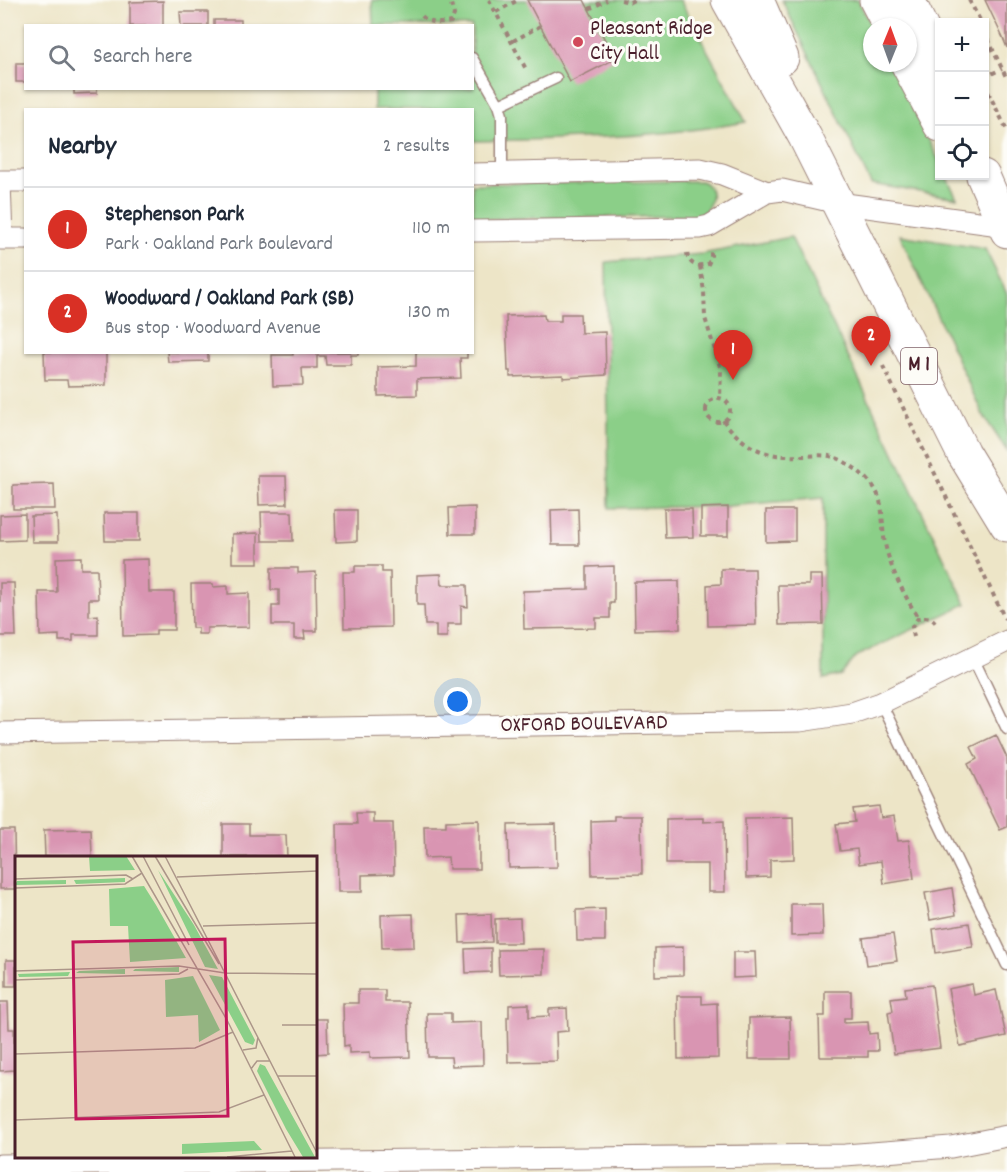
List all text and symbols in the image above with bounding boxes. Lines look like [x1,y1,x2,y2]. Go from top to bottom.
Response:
place label: Pleasant Ridge City Hall [590,14,713,70]
north arrow [863,18,917,72]
map controls [935,18,989,180]
button: + [935,18,989,72]
search box [24,24,474,90]
marker: Pleasant Ridge City Hall [571,35,585,49]
icon: search [45,41,78,74]
text: Search here [93,42,192,73]
button: − [935,72,989,126]
button: locate [935,126,989,180]
text: Nearby [48,129,116,166]
text: 2 results [383,133,450,161]
text: Stephenson Park [105,200,244,231]
text: 1 [65,215,70,243]
text: 110 m [412,215,450,243]
text: Park · Oakland Park Boulevard [105,231,333,259]
text: Woodward / Oakland Park (SB) [105,284,354,315]
text: 2 [63,299,72,327]
text: 130 m [408,299,450,327]
text: Bus stop · Woodward Avenue [105,315,321,343]
pin: 2 [852,316,890,366]
pin: 1 [714,330,752,380]
road number: M 1 [901,348,937,384]
your location [443,687,472,716]
street label: OXFORD BOULEVARD [500,708,668,742]
inset map [15,856,316,1157]

